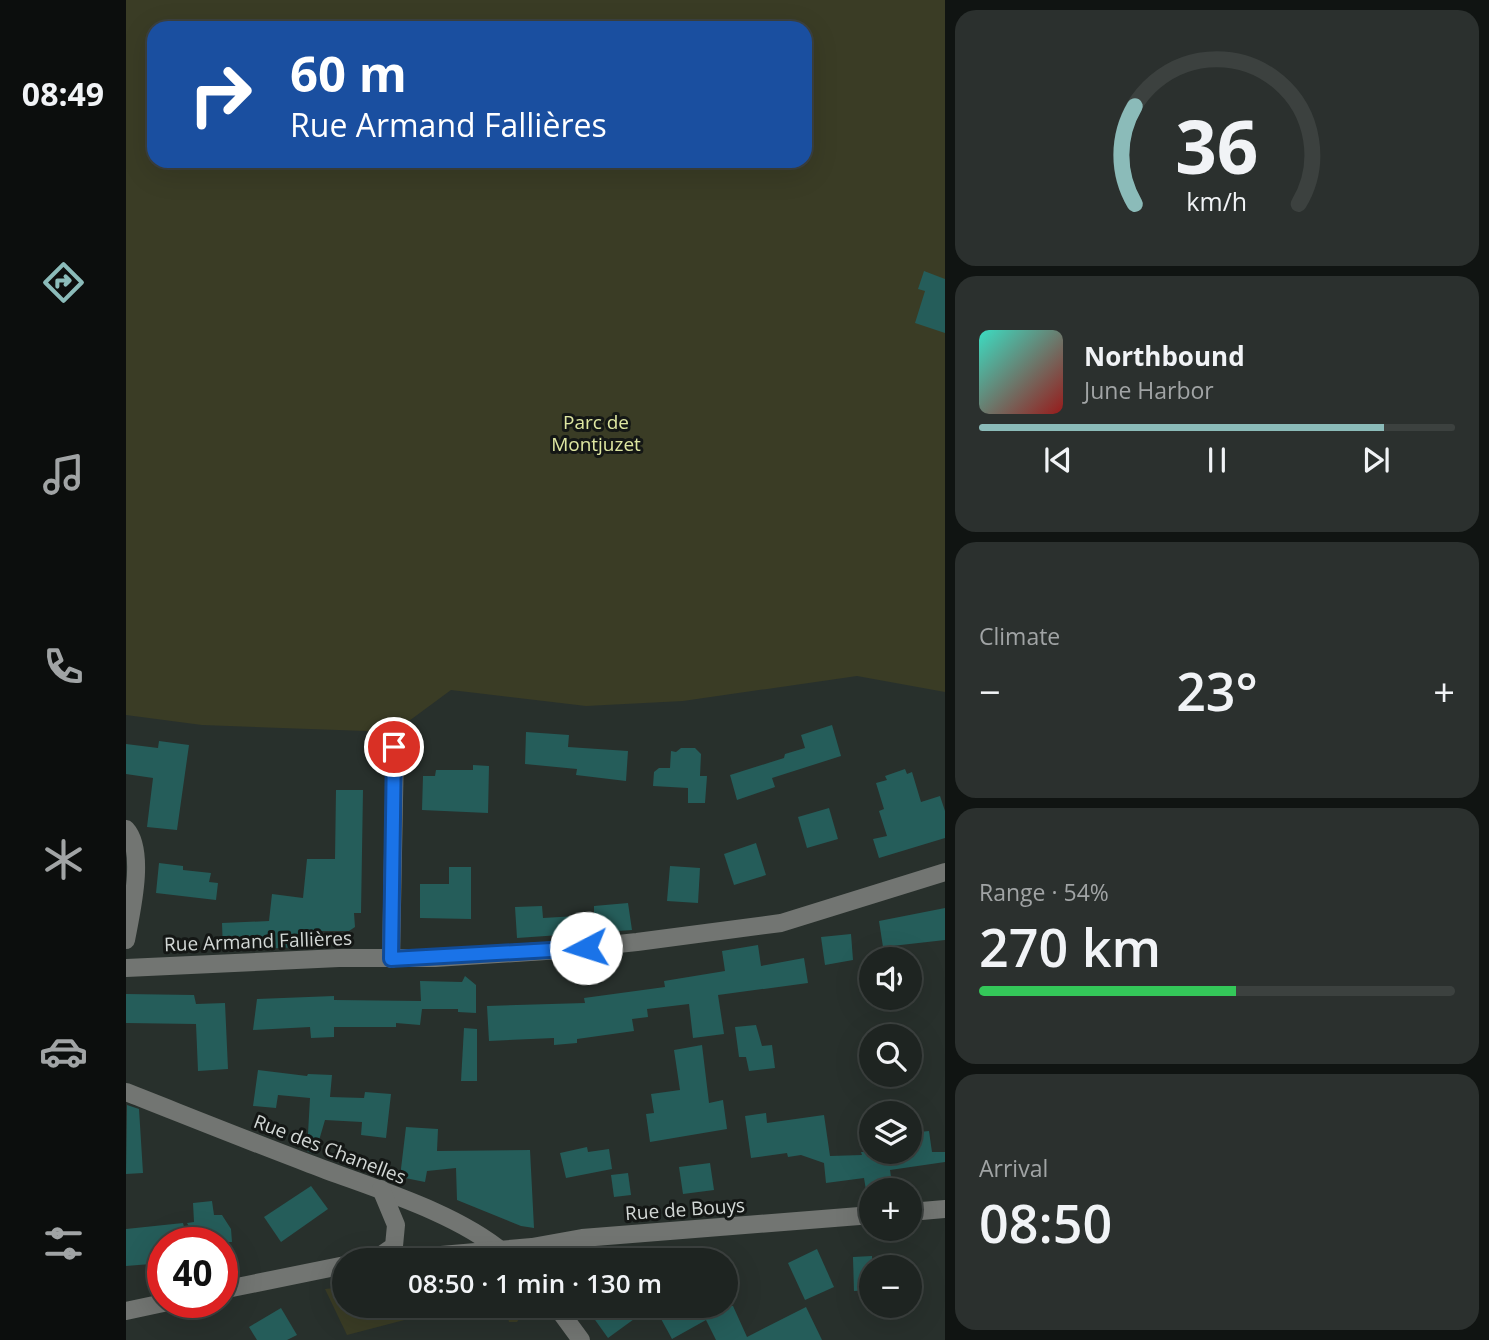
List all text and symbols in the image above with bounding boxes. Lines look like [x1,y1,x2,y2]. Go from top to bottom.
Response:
text: 60 m [290,40,407,106]
icon: right [175,49,266,140]
text: 08:49 [22,72,104,115]
text: 36 [1175,96,1259,195]
text: Rue Armand Fallières [290,103,607,146]
text: km/h [1187,184,1247,218]
icon: directions [39,258,88,307]
text: Northbound [1084,338,1245,374]
text: June Harbor [1084,374,1214,406]
park label: Parc de Montjuzet [551,409,641,457]
icon: previous [1039,441,1077,479]
icon: pause [1198,441,1236,479]
icon: next [1357,441,1395,479]
icon: music [39,450,88,499]
text: Climate [979,620,1060,652]
icon: phone [39,642,88,691]
text: 23° [1176,655,1258,726]
text: − [979,665,1001,717]
text: + [1433,665,1455,717]
pin [364,717,424,777]
icon: arrive [375,728,413,766]
icon: climate [39,835,88,884]
text: Range · 54% [979,876,1109,908]
position arrow [549,911,623,985]
text: 270 km [979,911,1161,982]
street label: Rue Armand Fallières [164,925,352,957]
map controls [859,947,922,1318]
button: sound [859,947,922,1010]
button: search [859,1024,922,1087]
icon: car [39,1027,88,1076]
button: layers [859,1101,922,1164]
street label: Rue des Chanelles [250,1108,410,1190]
text: Arrival [979,1152,1048,1184]
button: + [859,1178,922,1241]
text: 08:50 [979,1187,1112,1258]
street label: Rue de Bouys [624,1192,746,1226]
icon: filters [39,1219,88,1268]
speed limit sign: 40 [147,1227,238,1318]
button: − [859,1255,922,1318]
text: 08:50 · 1 min · 130 m [408,1265,662,1301]

